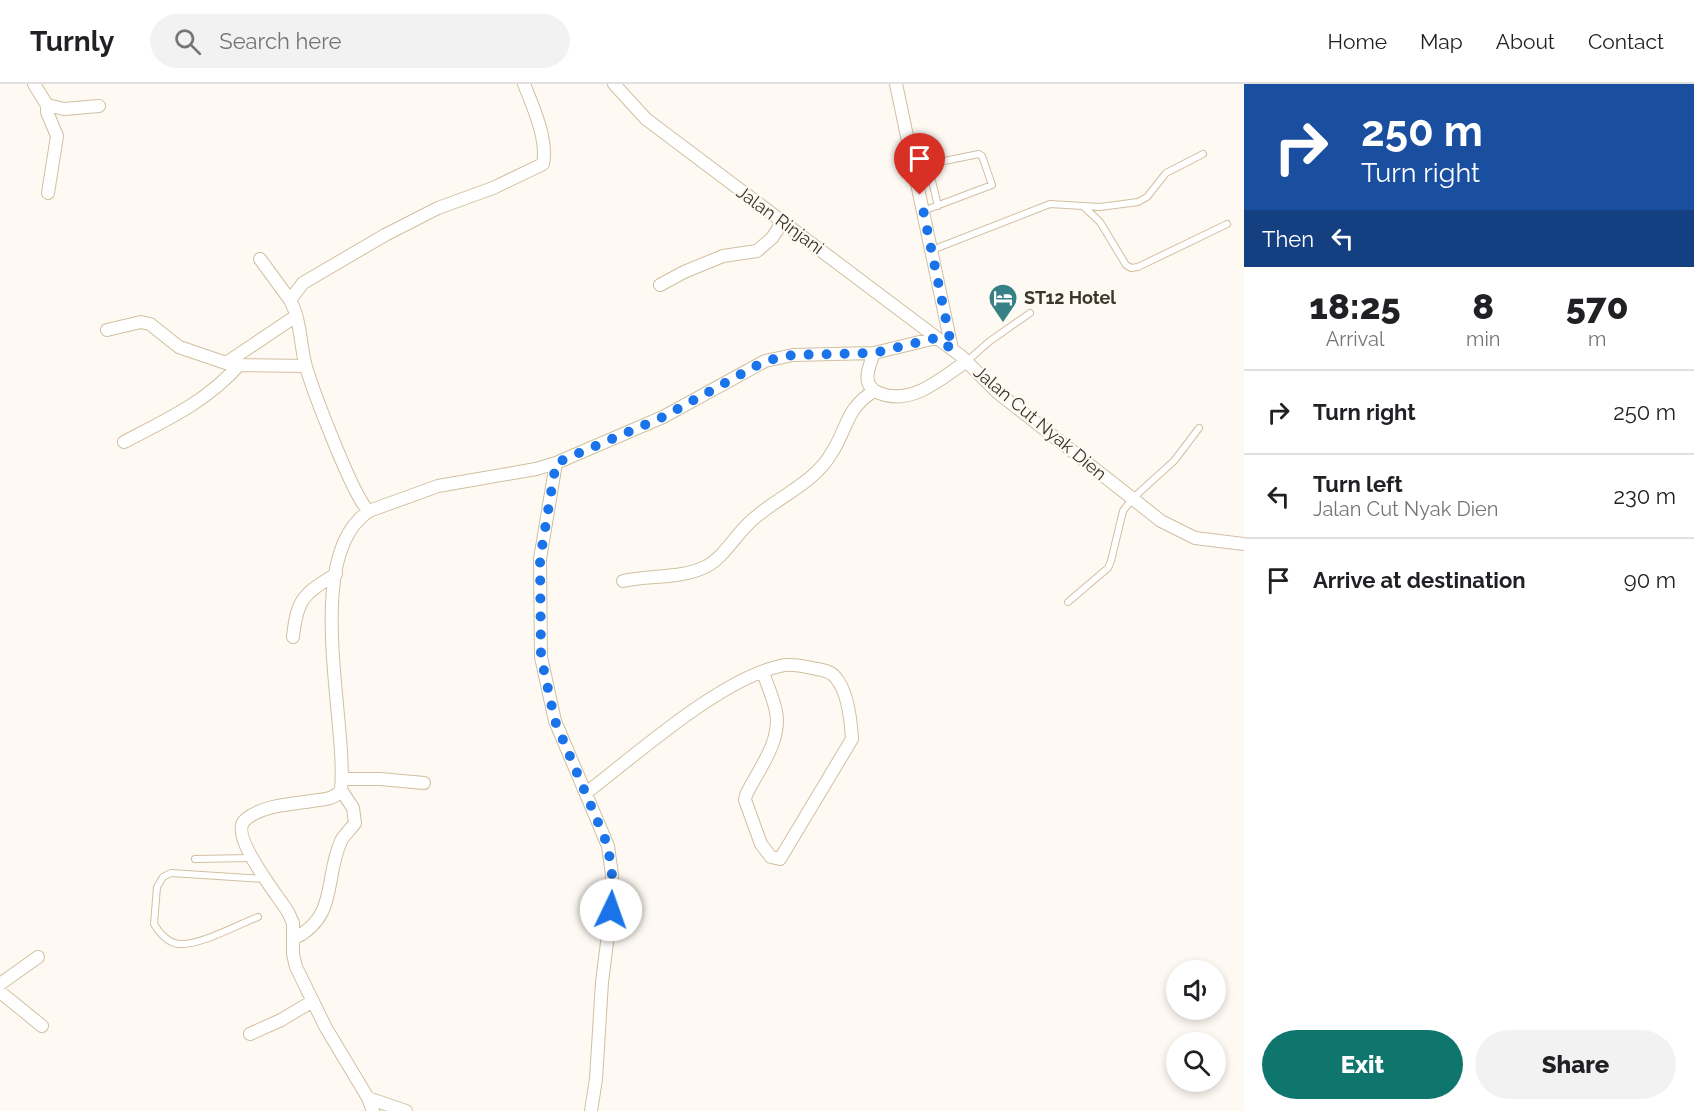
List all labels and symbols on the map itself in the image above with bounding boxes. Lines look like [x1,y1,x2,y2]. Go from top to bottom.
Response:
pin [894,133,945,195]
street label: Jalan Rinjani [733,181,828,258]
hotel icon: ST12 Hotel [987,282,1019,324]
place label: ST12 Hotel [1024,287,1116,308]
street label: Jalan Cut Nyak Dien [970,361,1111,484]
position arrow [579,878,643,942]

